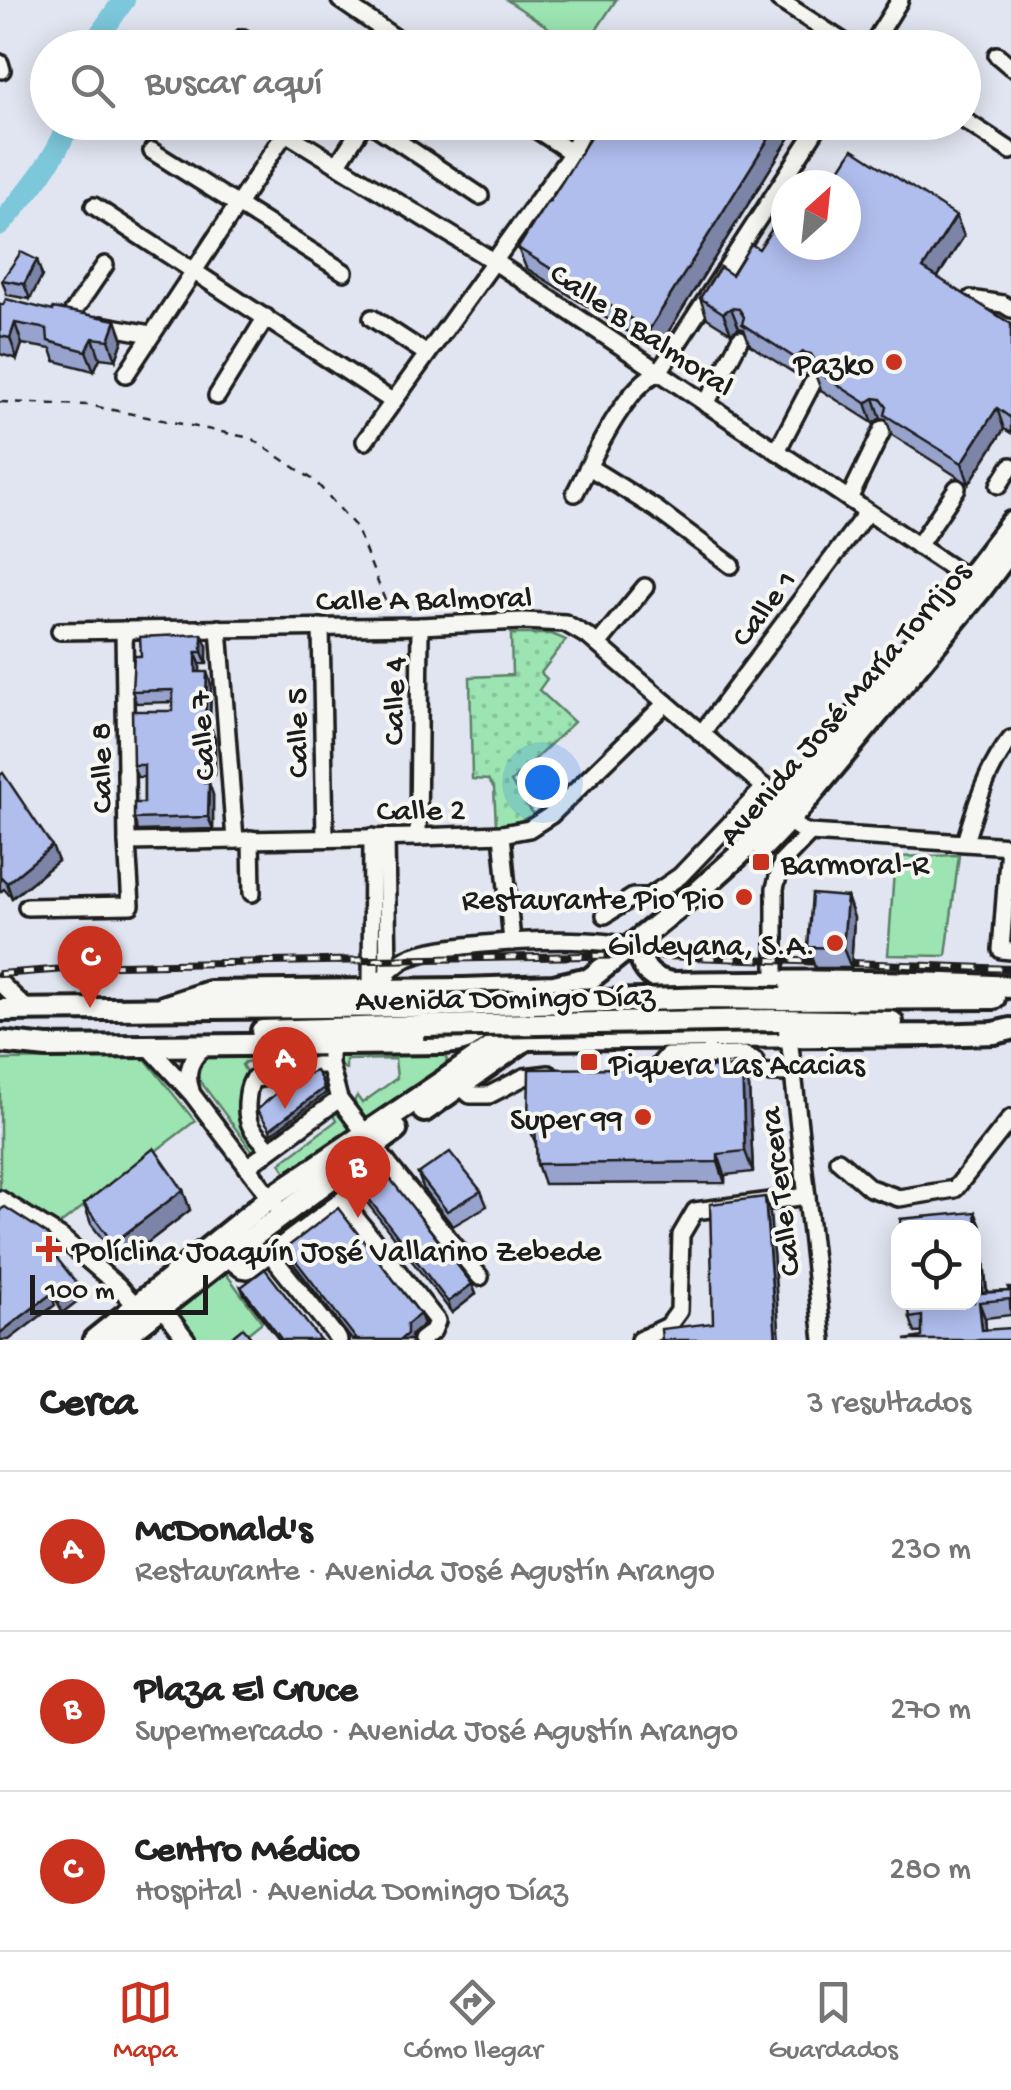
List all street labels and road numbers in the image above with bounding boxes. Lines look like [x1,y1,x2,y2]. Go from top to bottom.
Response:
street label: Calle B Balmoral [541,257,739,408]
street label: Avenida José María Torrijos [713,554,982,855]
street label: Calle 1 [725,564,807,656]
street label: Calle A Balmoral [316,581,533,623]
street label: Calle 4 [377,657,417,746]
street label: Calle 7 [183,688,227,782]
street label: Calle 5 [280,688,320,778]
street label: Calle 8 [84,722,124,814]
street label: Calle 2 [376,793,466,833]
street label: Avenida Domingo Díaz [355,979,656,1023]
street label: Calle Tercera [754,1104,812,1278]

